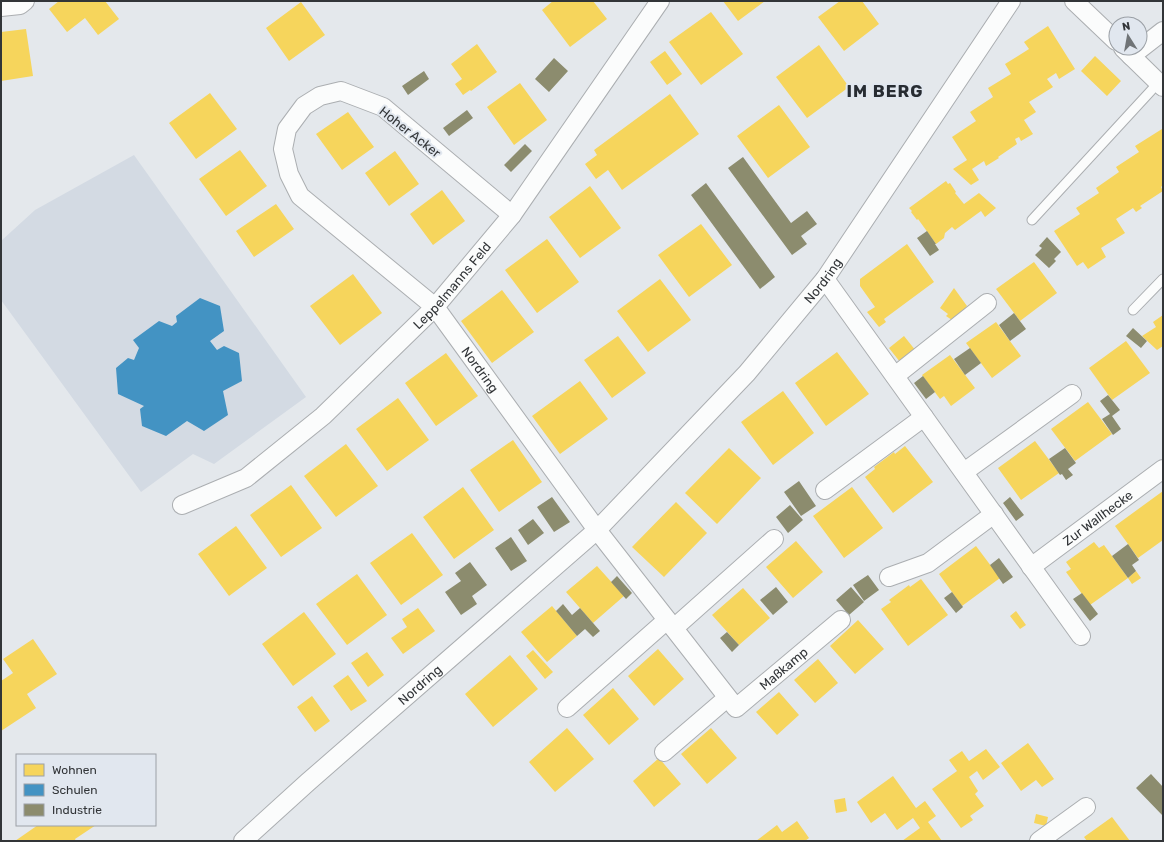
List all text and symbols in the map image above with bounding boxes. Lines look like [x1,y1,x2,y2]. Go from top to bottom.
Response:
north arrow [1108,16,1148,56]
text: N [1121,20,1131,34]
district label: IM BERG [847,81,923,101]
street label: Hoher Acker [376,103,444,161]
street label: Leppelmanns Feld [410,239,494,332]
street label: Nordring [801,255,845,306]
street label: Nordring [459,344,502,396]
street label: Zur Wallhecke [1060,487,1135,548]
street label: Maßkamp [756,644,811,693]
street label: Nordring [395,662,445,708]
legend [16,754,156,826]
text: Wohnen [52,763,97,777]
text: Schulen [52,783,98,797]
text: Industrie [52,803,102,817]

